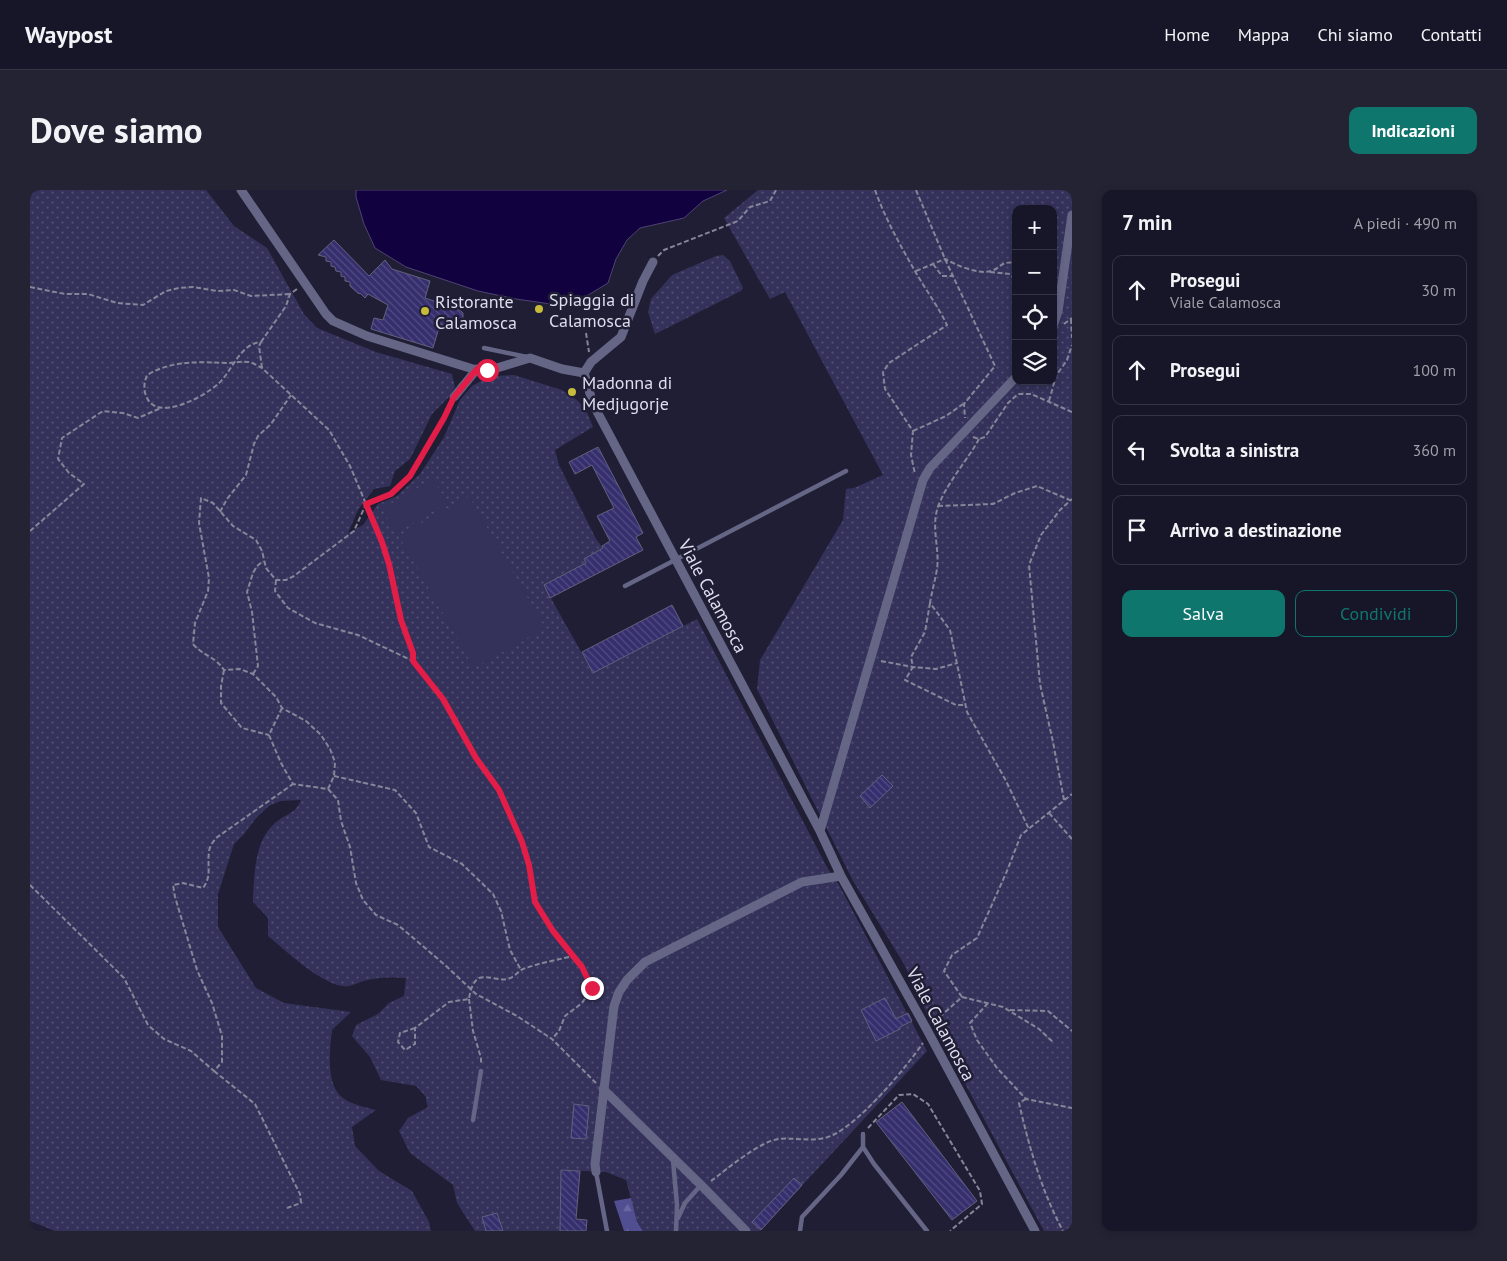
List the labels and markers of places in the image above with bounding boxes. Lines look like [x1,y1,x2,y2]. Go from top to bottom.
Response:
place label: Spiaggia di Calamosca [549,288,634,332]
place label: Ristorante Calamosca [435,290,517,334]
marker: Spiaggia di Calamosca [533,303,545,315]
marker: Ristorante Calamosca [419,305,431,317]
place label: Madonna di Medjugorje [582,371,672,415]
marker: Madonna di Medjugorje [566,386,578,398]

